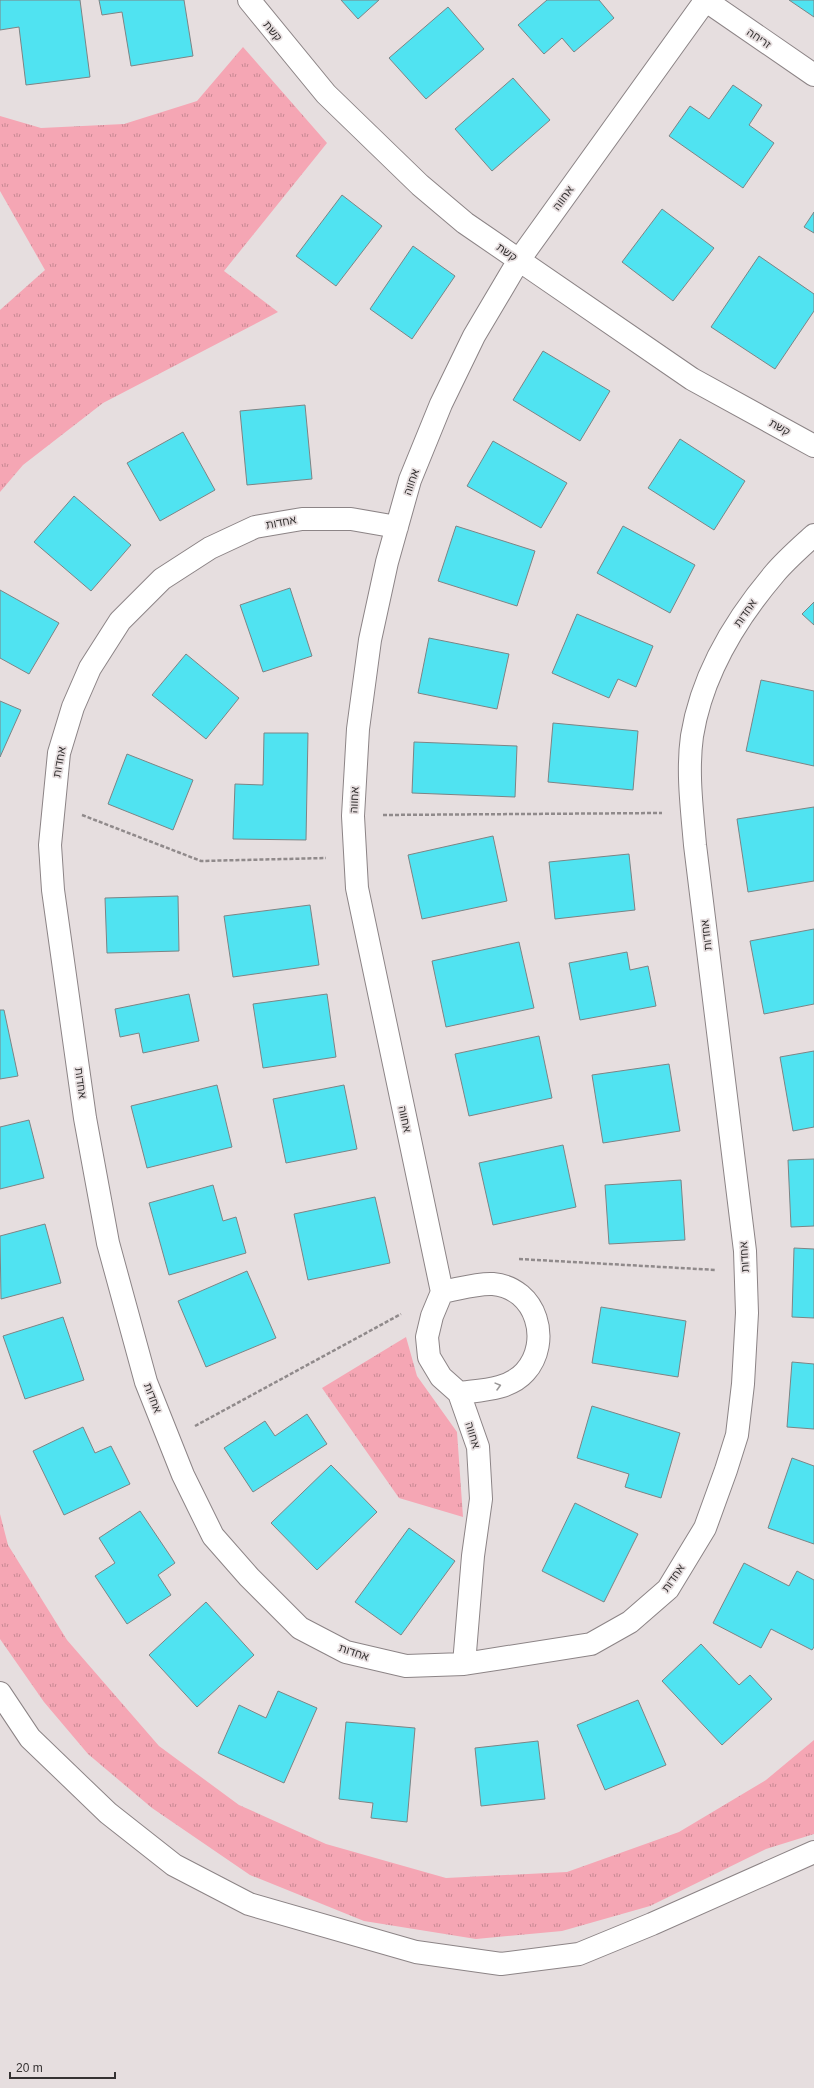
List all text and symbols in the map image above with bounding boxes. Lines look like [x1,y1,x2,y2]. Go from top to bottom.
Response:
street label: קשת [261,19,285,43]
street label: זריחה [745,26,774,51]
street label: אחווה [550,184,576,212]
street label: קשת [494,241,520,263]
street label: קשת [767,416,793,438]
street label: אחווה [401,467,421,497]
street label: אחדות [265,513,297,531]
street label: אחדות [731,597,759,629]
street label: אחדות [50,746,68,778]
street label: אחווה [347,786,361,814]
street label: אחדות [698,919,714,951]
street label: אחדות [73,1067,89,1099]
street label: אחווה [396,1105,414,1133]
street label: אחדות [737,1241,751,1273]
street label: אחדות [142,1382,164,1415]
one-way arrow [494,1383,501,1391]
street label: אחווה [463,1420,483,1450]
street label: אחדות [659,1562,687,1594]
street label: אחדות [338,1642,371,1662]
scale bar [10,2054,115,2080]
text: 20 m [16,2061,43,2075]

